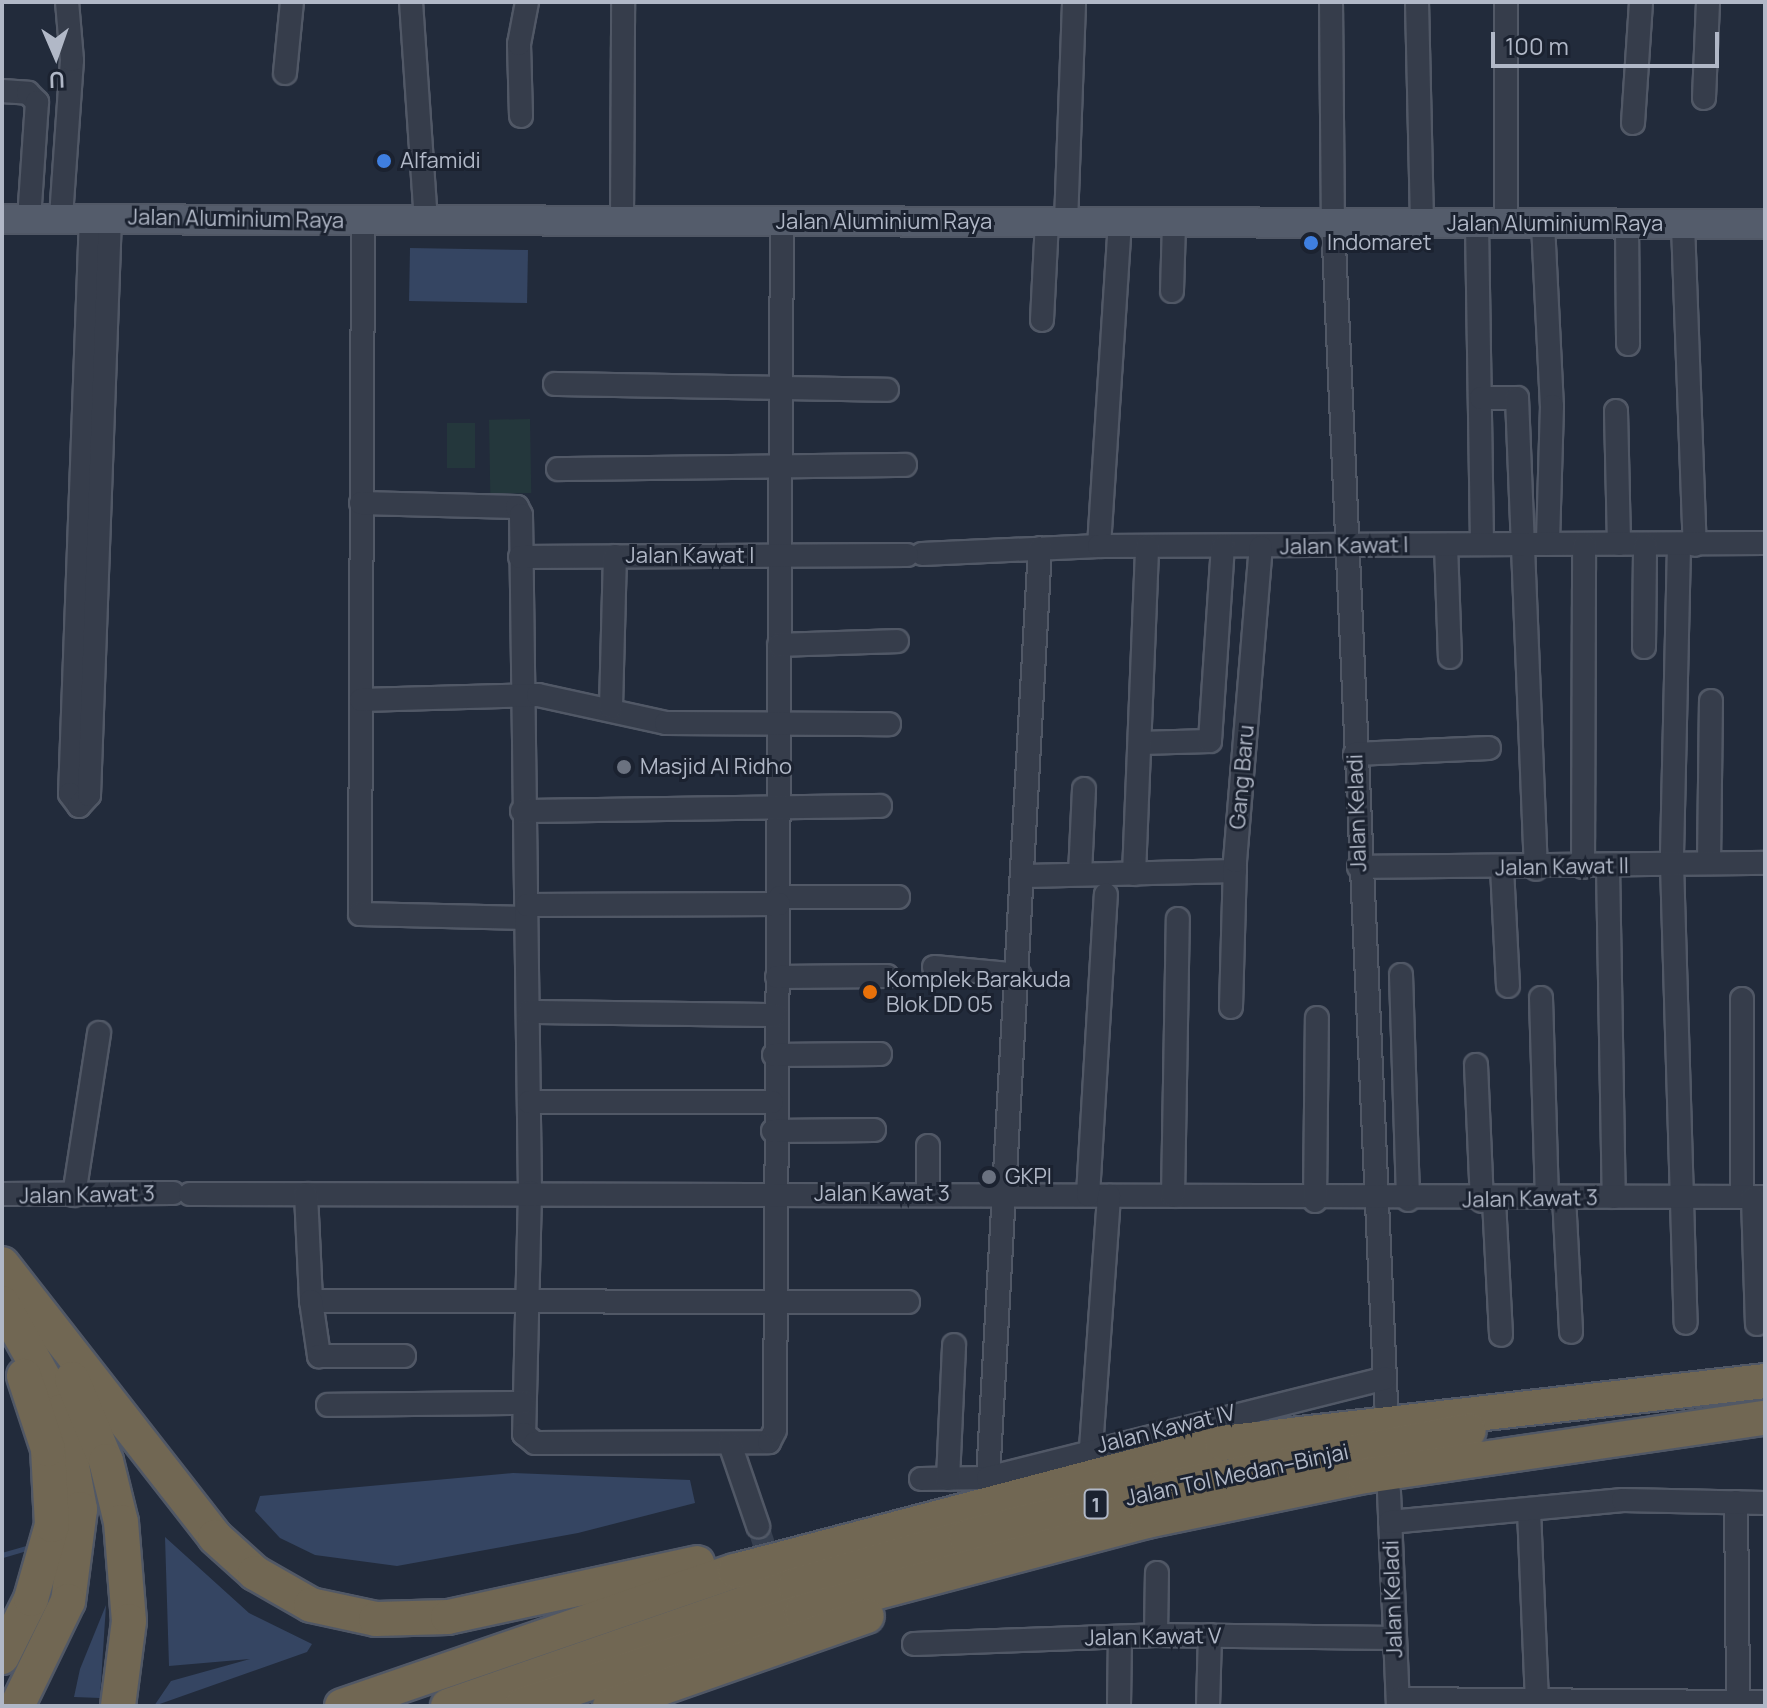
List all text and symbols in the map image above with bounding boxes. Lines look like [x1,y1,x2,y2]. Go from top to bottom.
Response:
north arrow [16,16,96,96]
scale bar [1495,16,1723,66]
text: 100 m [1505,29,1569,62]
text: U [48,65,65,95]
place label: Alfamidi [400,148,481,174]
marker: Alfamidi [375,152,393,170]
street label: Jalan Aluminium Raya [128,204,344,234]
street label: Jalan Aluminium Raya [776,209,992,235]
street label: Jalan Aluminium Raya [1447,211,1663,237]
place label: Indomaret [1327,230,1431,256]
marker: Indomaret [1302,234,1320,252]
street label: Jalan Kawat I [1279,532,1409,560]
street label: Jalan Kawat I [626,543,754,569]
street label: Gang Baru [1224,724,1260,830]
place label: Masjid Al Ridho [640,754,792,780]
street label: Jalan Keladi [1342,754,1372,872]
marker: Masjid Al Ridho [615,758,633,776]
street label: Jalan Kawat II [1495,853,1629,881]
place label: Komplek Barakuda Blok DD 05 [886,966,1071,1018]
marker: Komplek Barakuda Blok DD 05 [861,983,879,1001]
place label: GKPI [1005,1164,1052,1190]
marker: GKPI [980,1168,998,1186]
street label: Jalan Kawat 3 [19,1181,155,1209]
street label: Jalan Kawat 3 [814,1181,950,1207]
street label: Jalan Kawat 3 [1462,1185,1598,1213]
street label: Jalan Kawat IV [1094,1399,1238,1459]
street label: Jalan Tol Medan–Binjai [1123,1438,1351,1512]
road number: 1 [1082,1488,1110,1520]
street label: Jalan Keladi [1378,1540,1408,1658]
street label: Jalan Kawat V [1084,1623,1222,1651]

